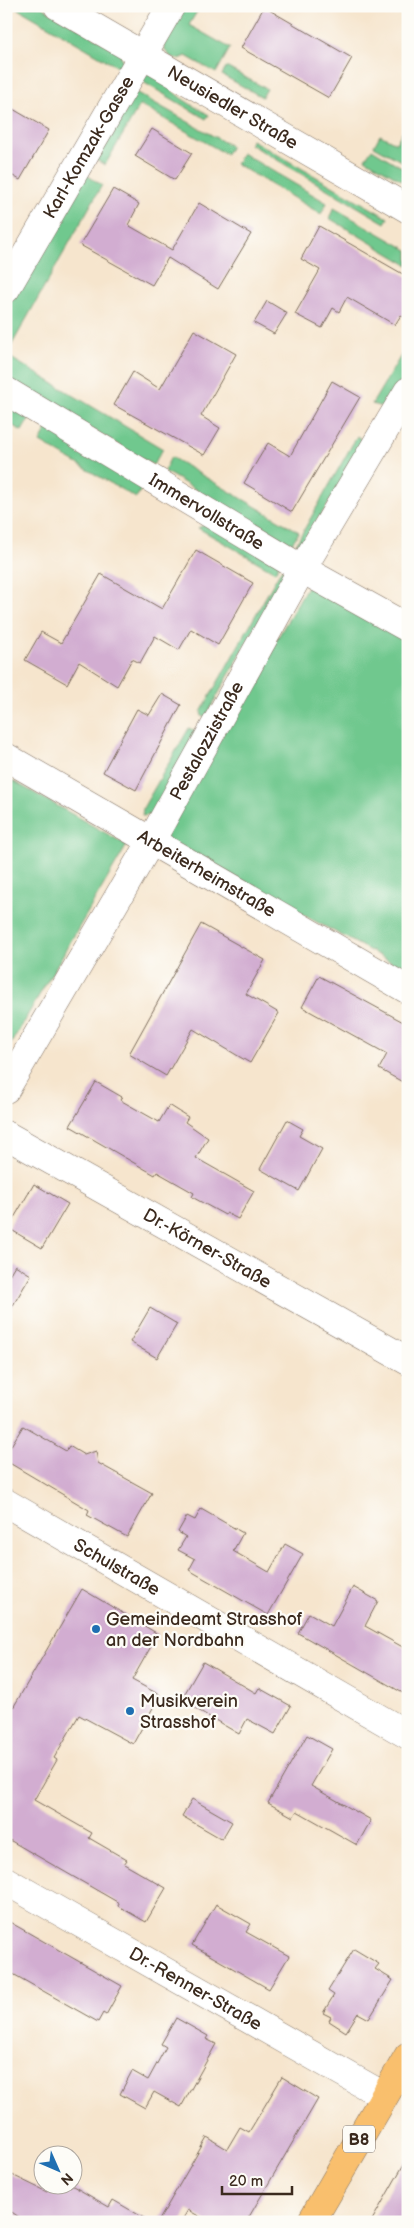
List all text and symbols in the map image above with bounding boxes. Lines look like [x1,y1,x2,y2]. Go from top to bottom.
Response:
street label: Neusiedler Straße [163,62,302,154]
street label: Karl-Komzak-Gasse [39,72,139,223]
street label: Immervollstraße [145,469,268,555]
street label: Pestalozzistraße [166,678,249,804]
street label: Arbeiterheimstraße [134,826,280,922]
street label: Dr.-Körner-Straße [139,1204,275,1293]
street label: Schulstraße [70,1534,164,1601]
place label: Gemeindeamt Strasshof an der Nordbahn [106,1609,303,1651]
marker: Gemeindeamt Strasshof an der Nordbahn [90,1623,102,1635]
place label: Musikverein Strasshof [140,1691,238,1733]
marker: Musikverein Strasshof [124,1705,136,1717]
street label: Dr.-Renner-Straße [125,1943,266,2035]
road number: B8 [343,2126,375,2152]
north arrow [32,2146,82,2196]
scale bar [222,2163,292,2195]
text: N [57,2169,77,2189]
text: 20 m [229,2172,263,2191]

